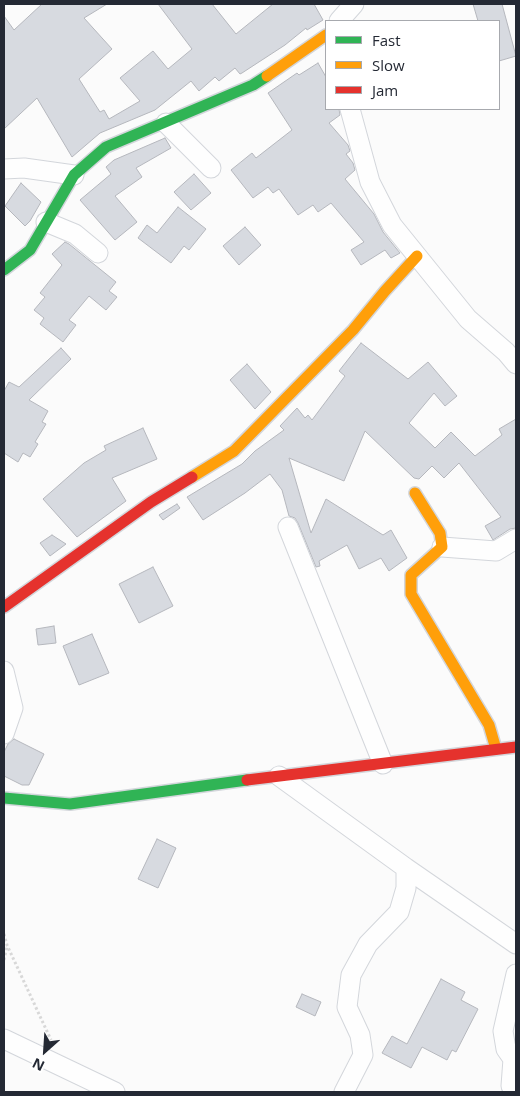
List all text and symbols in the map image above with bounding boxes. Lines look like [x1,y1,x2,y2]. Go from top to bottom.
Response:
legend [325,20,500,110]
text: Fast [372,30,401,50]
text: Slow [372,55,405,75]
text: Jam [372,80,398,100]
north arrow [20,1026,70,1076]
text: N [29,1054,47,1076]

